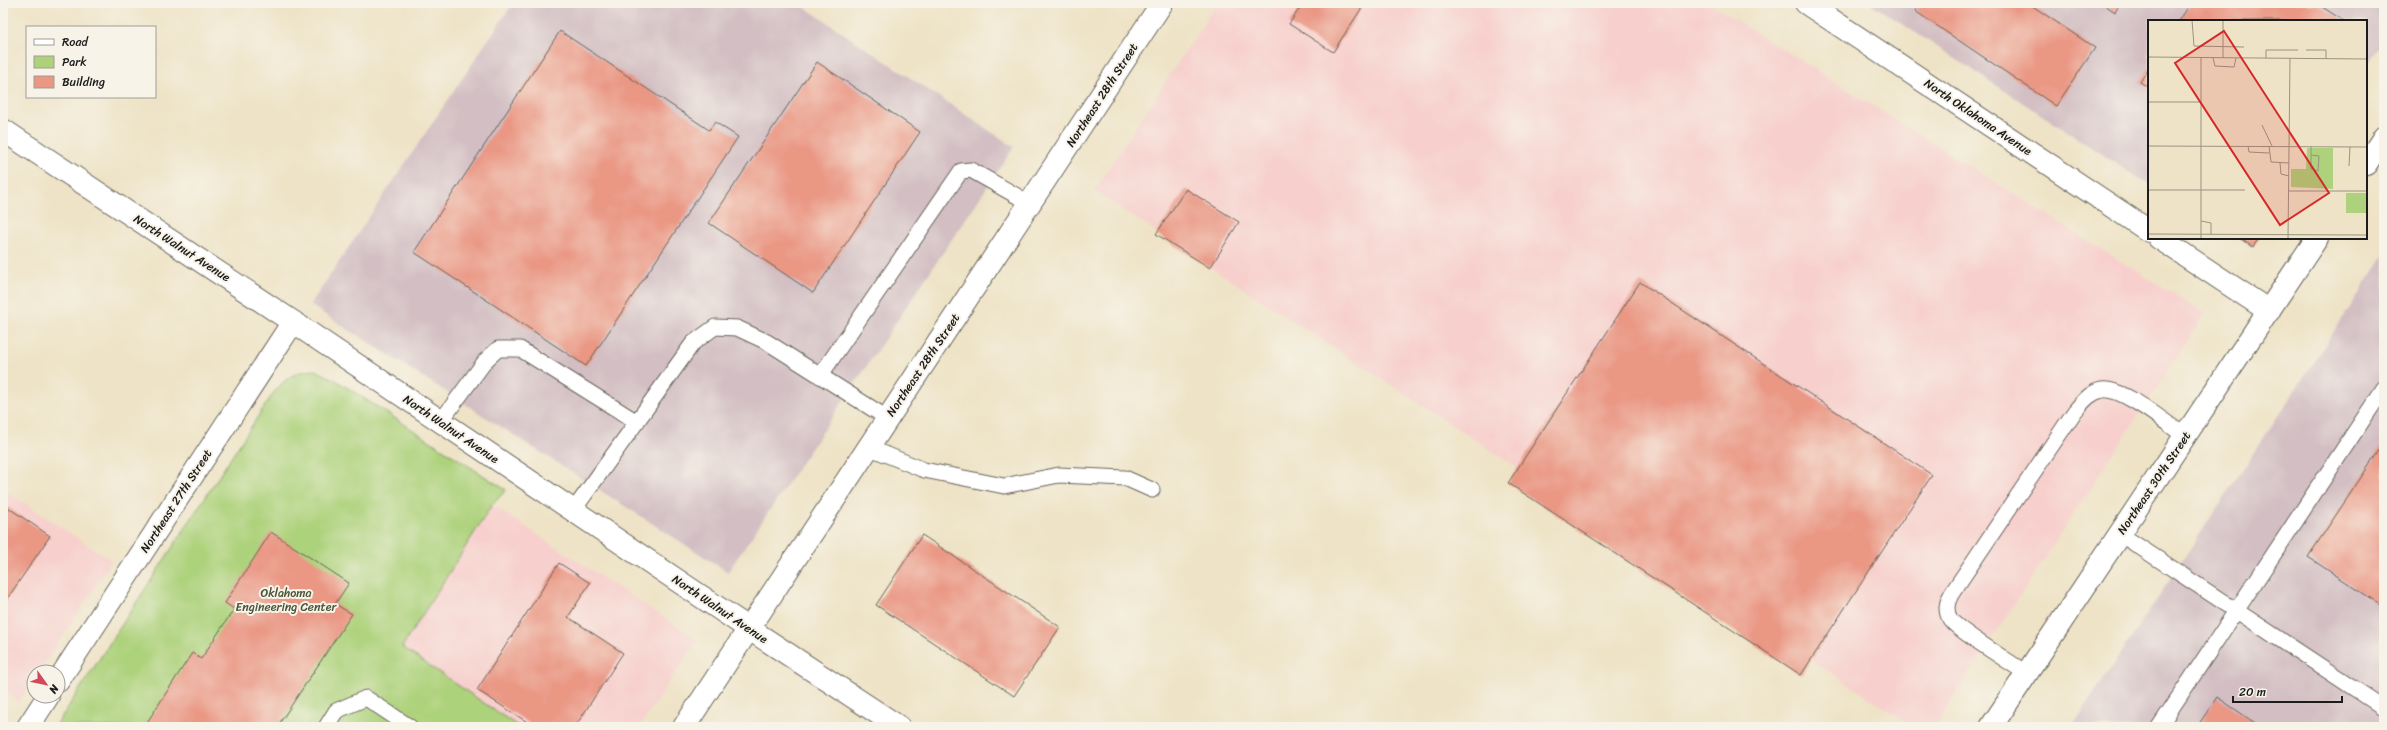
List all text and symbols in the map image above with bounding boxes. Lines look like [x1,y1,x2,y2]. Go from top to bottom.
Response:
inset map [2148,20,2367,239]
legend [26,26,156,98]
text: Road [62,31,89,53]
street label: Northeast 28th Street [1060,38,1144,152]
text: Park [62,51,87,73]
text: Building [62,71,105,93]
street label: North Oklahoma Avenue [1919,72,2037,162]
street label: North Walnut Avenue [129,208,235,288]
street label: Northeast 28th Street [880,309,966,421]
street label: North Walnut Avenue [398,389,504,470]
street label: Northeast 30th Street [2111,427,2197,539]
street label: Northeast 27th Street [134,445,218,557]
street label: North Walnut Avenue [667,569,773,650]
park label: Oklahoma Engineering Center [236,582,338,618]
north arrow [26,664,66,704]
scale bar [2233,678,2342,704]
text: N [44,680,65,698]
text: 20 m [2239,681,2266,703]

